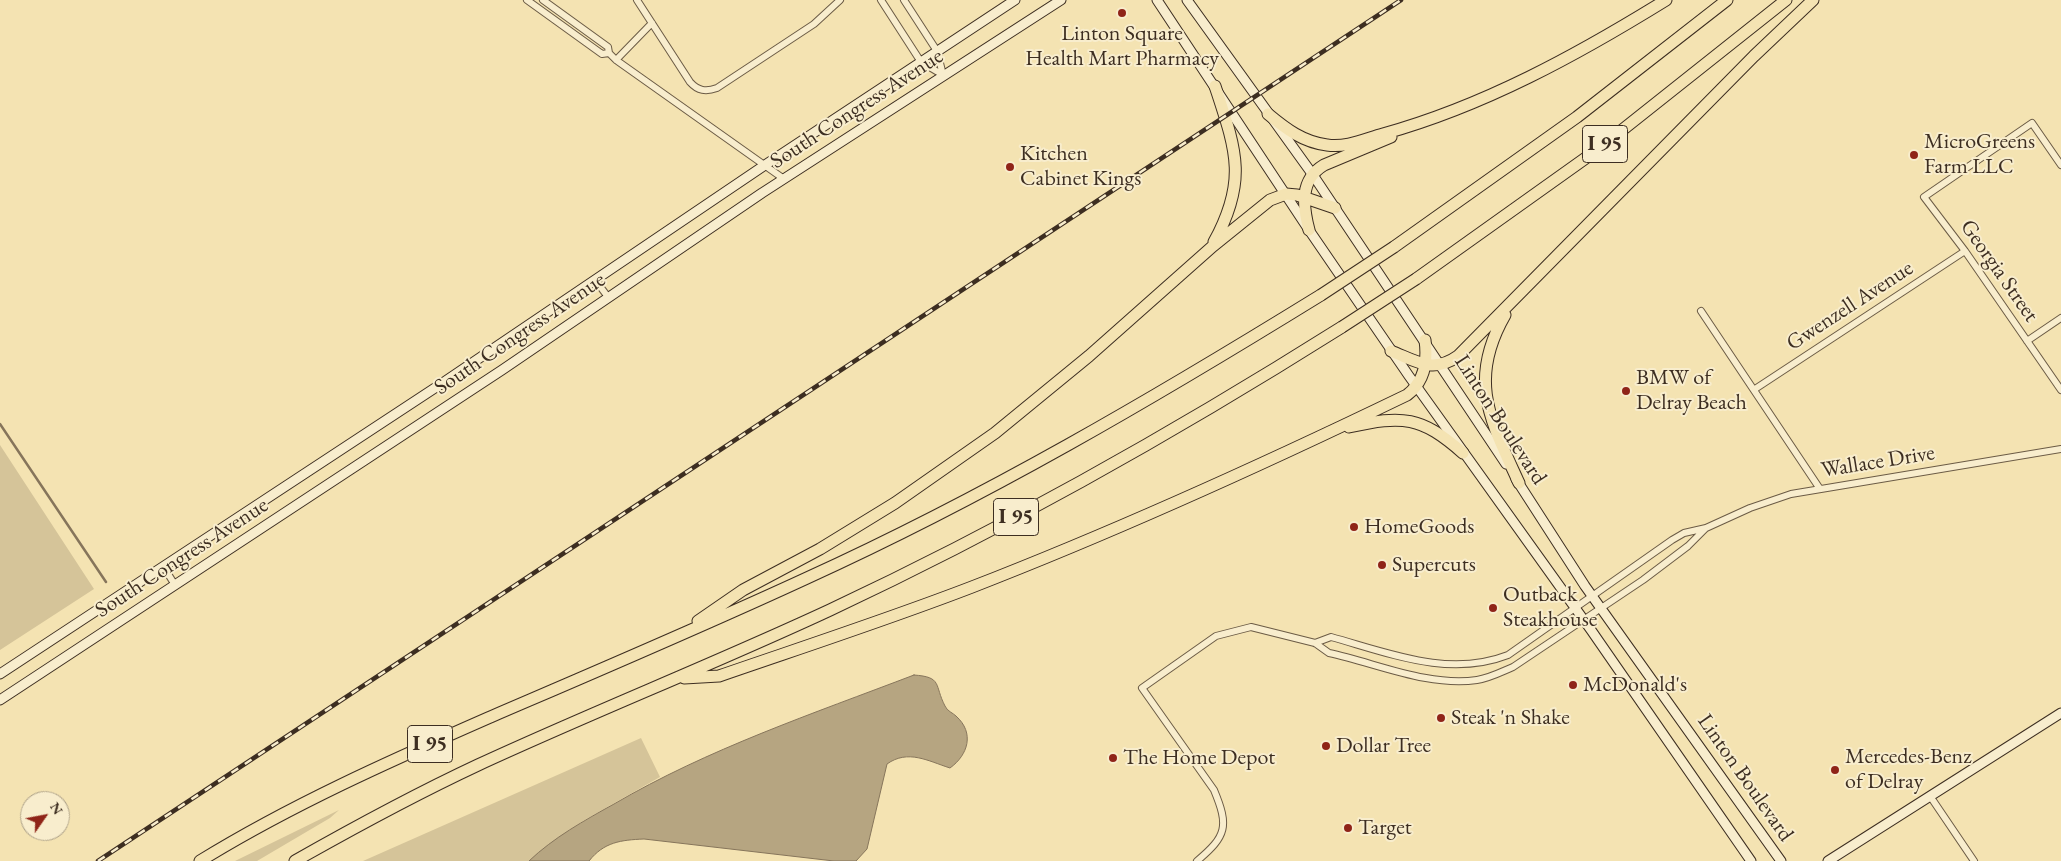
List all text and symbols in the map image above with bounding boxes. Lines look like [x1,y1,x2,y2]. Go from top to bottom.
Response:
marker: Linton Square Health Mart Pharmacy [1116,7,1128,19]
place label: Linton Square Health Mart Pharmacy [1025,21,1219,72]
street label: South Congress Avenue [766,43,948,175]
road number: I 95 [1582,126,1628,162]
place label: MicroGreens Farm LLC [1924,129,2035,180]
place label: Kitchen Cabinet Kings [1020,141,1141,192]
marker: MicroGreens Farm LLC [1908,149,1920,161]
marker: Kitchen Cabinet Kings [1004,161,1016,173]
street label: Georgia Street [1954,215,2044,327]
street label: Gwenzell Avenue [1782,255,1918,357]
street label: South Congress Avenue [429,267,611,401]
street label: Linton Boulevard [1448,350,1552,490]
place label: BMW of Delray Beach [1636,365,1747,416]
marker: BMW of Delray Beach [1620,385,1632,397]
street label: Wallace Drive [1819,440,1937,484]
street label: South Congress Avenue [91,492,273,624]
road number: I 95 [994,498,1038,536]
place label: HomeGoods [1364,514,1474,540]
marker: HomeGoods [1348,521,1360,533]
place label: Supercuts [1392,552,1476,578]
marker: Supercuts [1376,559,1388,571]
place label: Outback Steakhouse [1503,582,1597,634]
marker: Outback Steakhouse [1487,602,1499,614]
place label: McDonald's [1583,672,1687,698]
marker: McDonald's [1567,679,1579,691]
place label: Steak 'n Shake [1451,705,1570,731]
street label: Linton Boulevard [1691,709,1799,847]
marker: Steak 'n Shake [1435,712,1447,724]
road number: I 95 [408,726,452,762]
place label: Dollar Tree [1336,733,1431,759]
marker: Dollar Tree [1320,740,1332,752]
place label: Mercedes-Benz of Delray [1845,744,1971,796]
place label: The Home Depot [1123,745,1275,771]
marker: The Home Depot [1107,752,1119,764]
marker: Mercedes-Benz of Delray [1829,764,1841,776]
north arrow [20,791,70,841]
text: N [46,799,67,818]
place label: Target [1358,815,1412,841]
marker: Target [1342,822,1354,834]

